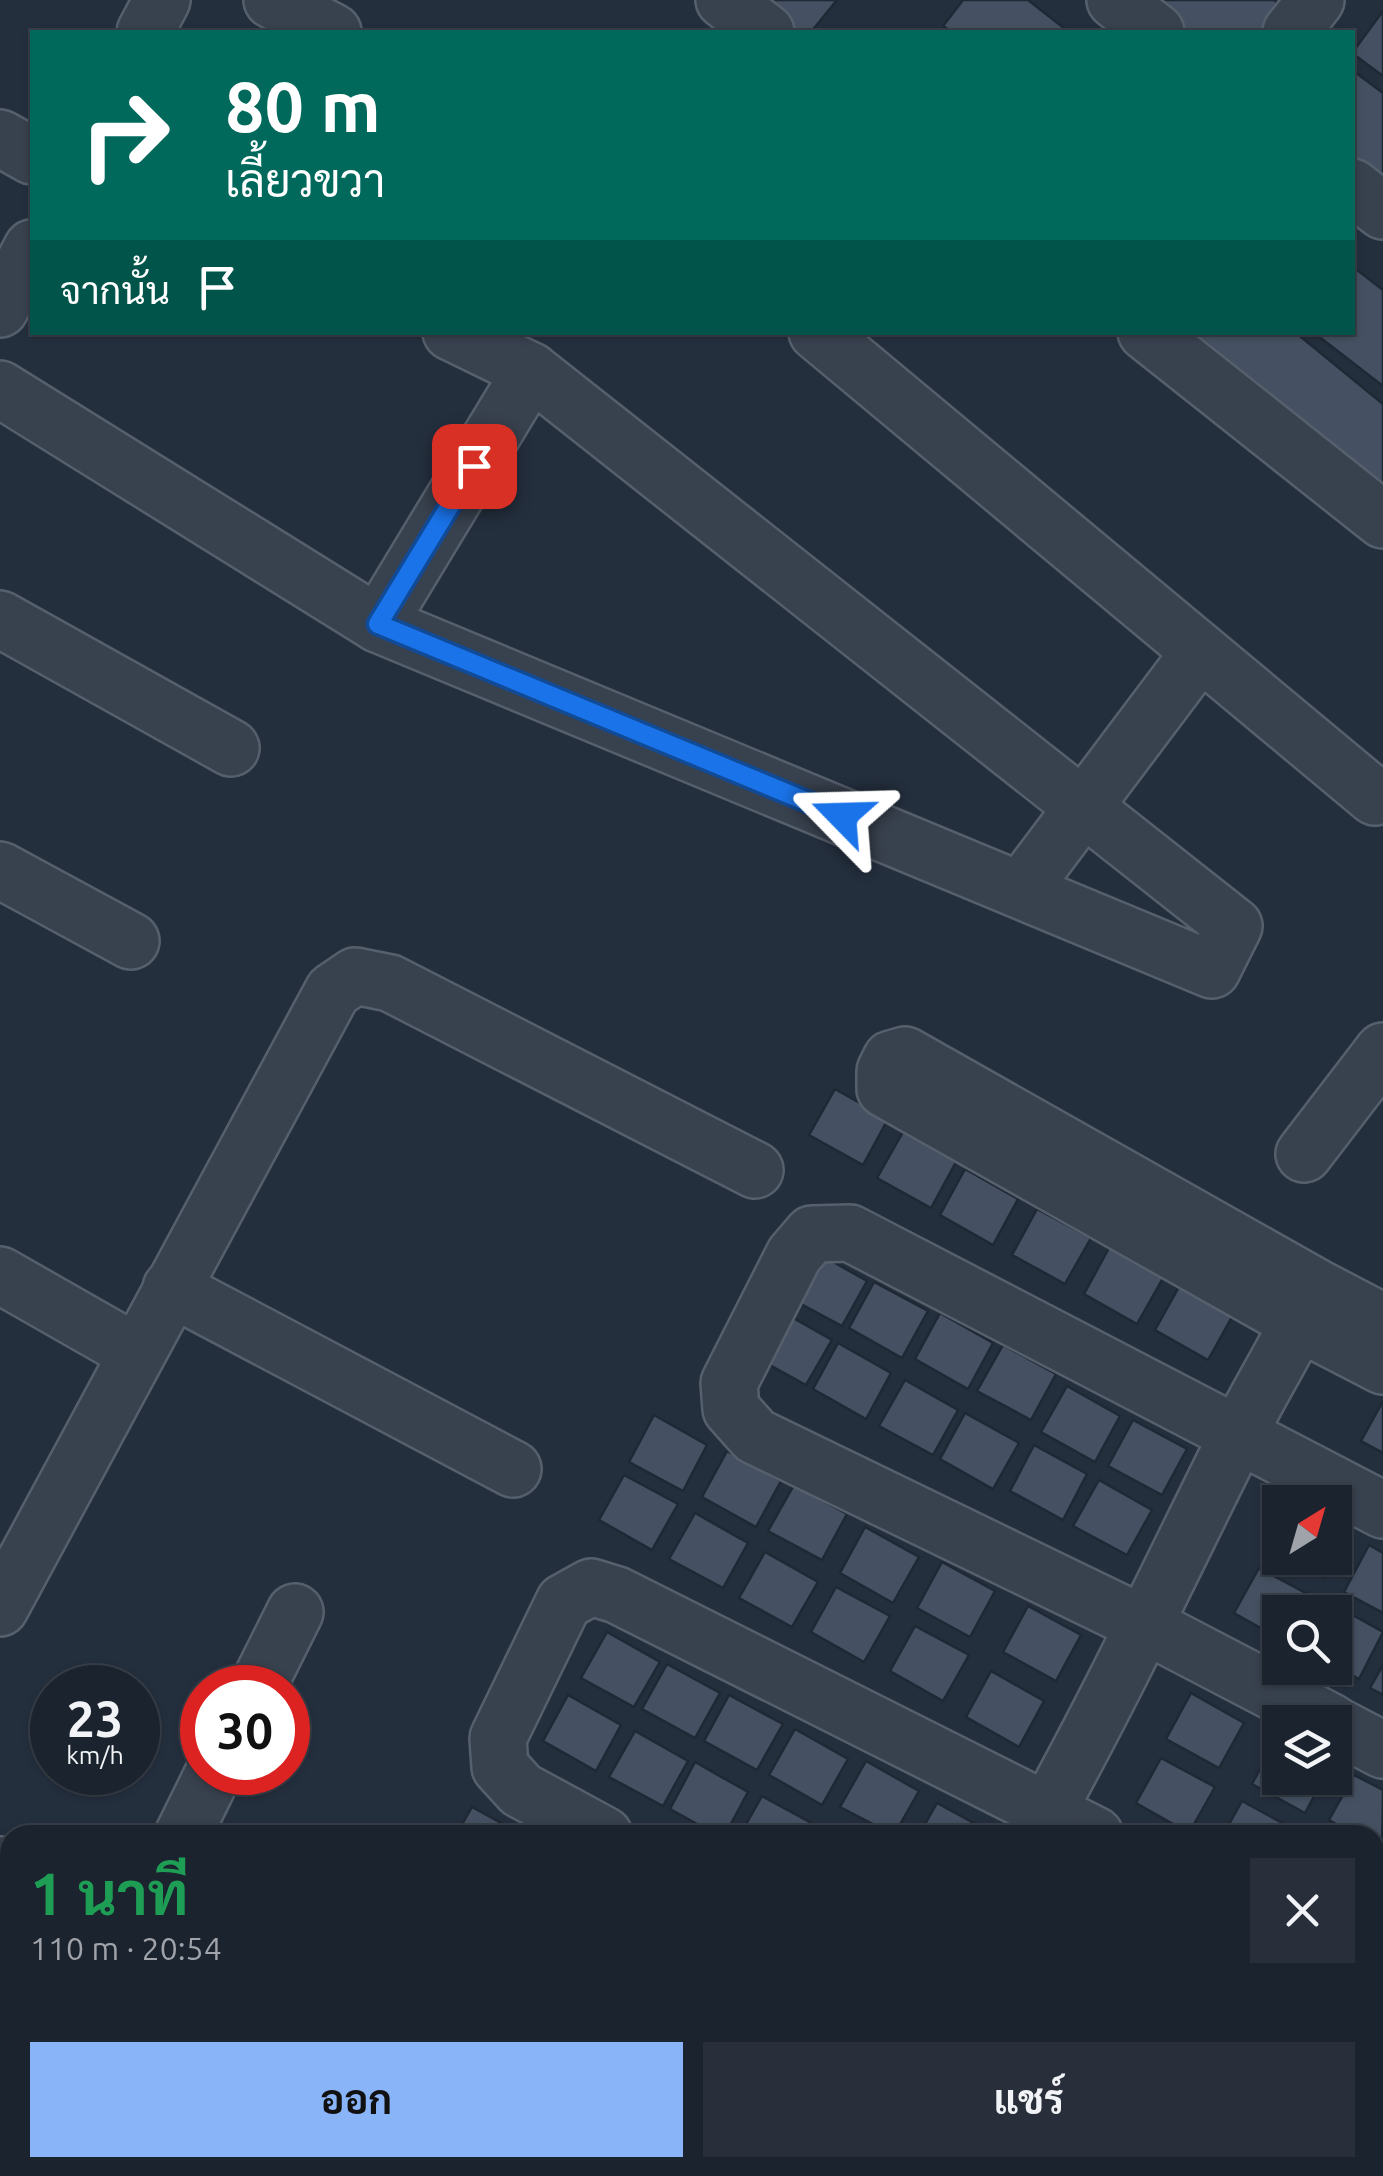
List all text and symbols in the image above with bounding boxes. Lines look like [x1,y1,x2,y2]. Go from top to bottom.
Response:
text: 80 m [225,67,381,145]
icon: right [60,70,190,200]
text: เลี้ยวขวา [225,155,385,206]
icon: arrive [190,260,245,315]
text: จากนั้น [60,269,170,311]
pin [432,424,517,509]
icon: arrive [447,439,502,494]
position arrow [790,764,894,868]
north arrow [1262,1485,1352,1575]
map controls [1262,1485,1352,1795]
button: search [1262,1595,1352,1685]
speed limit sign: 30 [180,1665,310,1795]
text: 23 [67,1690,123,1746]
button: layers [1262,1705,1352,1795]
text: km/h [66,1741,124,1769]
button: close [1250,1858,1355,1963]
text: 1 นาที [30,1859,188,1926]
text: 110 m · 20:54 [30,1930,222,1966]
button: ออก [30,2042,683,2157]
button: แชร์ [703,2042,1355,2157]

